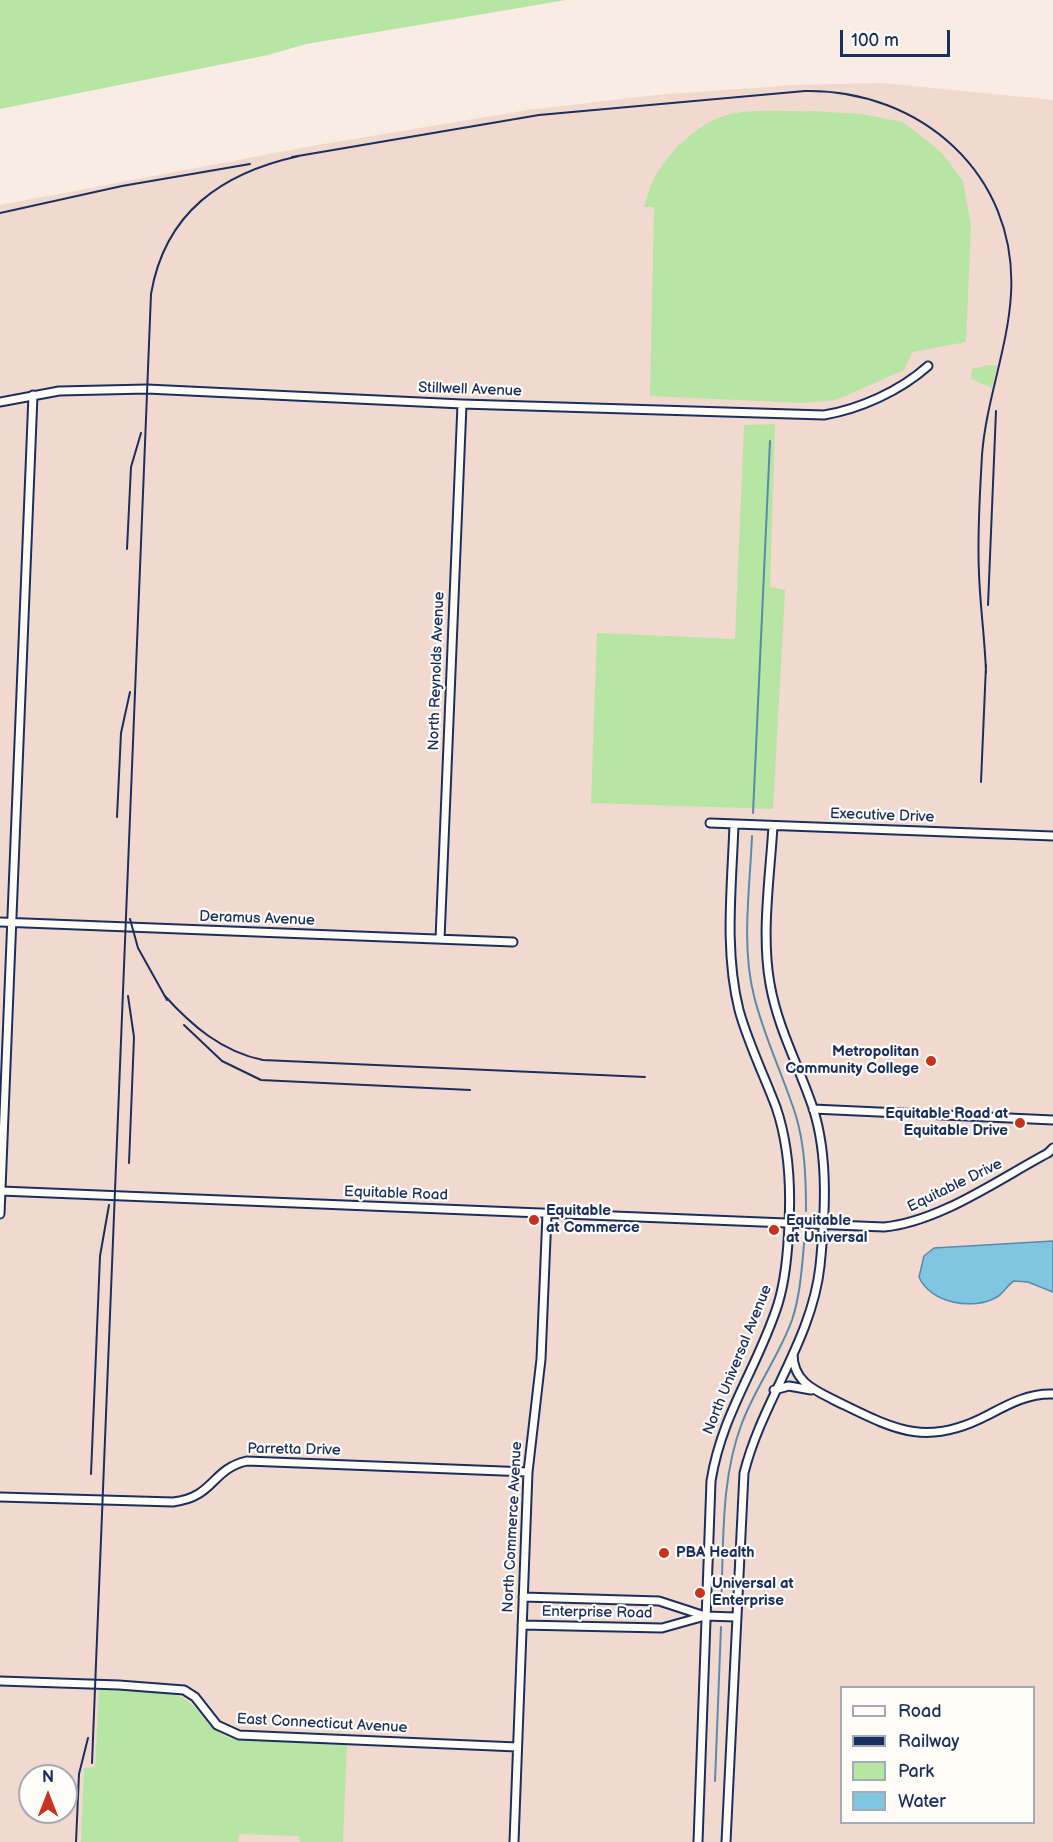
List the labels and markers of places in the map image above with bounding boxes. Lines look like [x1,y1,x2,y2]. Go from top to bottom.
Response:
place label: Metropolitan Community College [785,1043,919,1078]
marker: Metropolitan Community College [924,1054,938,1068]
place label: Equitable Road at Equitable Drive [885,1105,1008,1140]
marker: Equitable Road at Equitable Drive [1013,1116,1027,1130]
place label: Equitable at Commerce [546,1202,640,1237]
place label: Equitable at Universal [786,1212,868,1247]
marker: Equitable at Commerce [527,1213,541,1227]
marker: Equitable at Universal [767,1223,781,1237]
place label: PBA Health [676,1544,754,1562]
marker: PBA Health [657,1546,671,1560]
place label: Universal at Enterprise [712,1575,794,1610]
marker: Universal at Enterprise [693,1586,707,1600]

